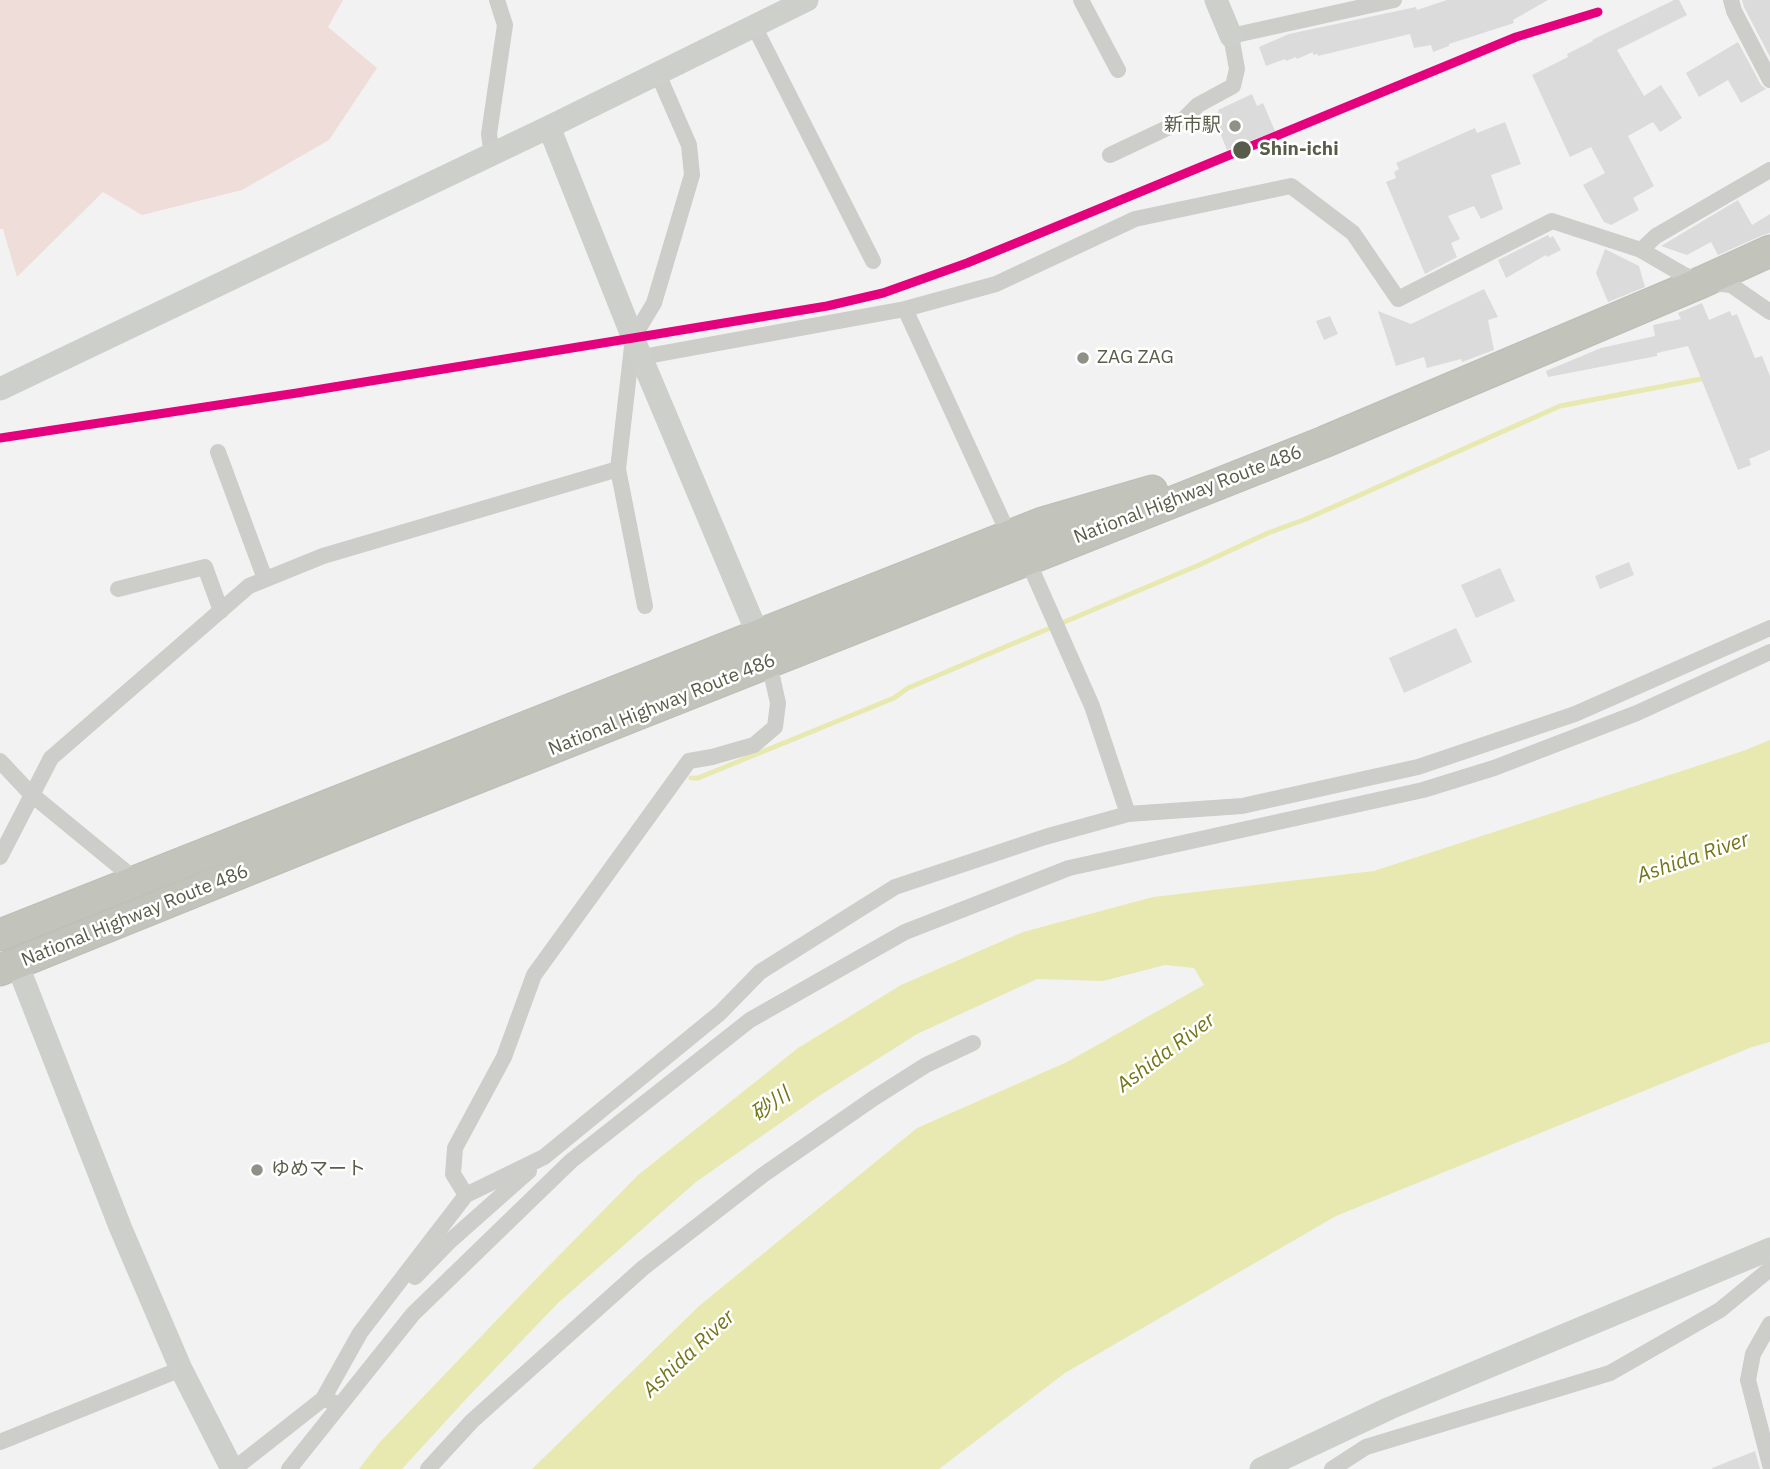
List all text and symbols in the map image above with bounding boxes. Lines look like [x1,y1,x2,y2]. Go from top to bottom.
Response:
place label: 新市駅 [1164,115,1221,137]
marker: 新市駅 [1227,118,1243,134]
marker: Shin-ichi [1231,139,1253,161]
place label: Shin-ichi [1259,139,1339,161]
place label: ZAG ZAG [1097,347,1174,369]
marker: ZAG ZAG [1075,350,1091,366]
street label: National Highway Route 486 [1071,441,1305,549]
street label: National Highway Route 486 [545,649,779,761]
water label: Ashida River [1634,827,1752,889]
street label: National Highway Route 486 [18,860,252,972]
water label: Ashida River [1112,1008,1220,1098]
water label: 砂川 [747,1083,795,1127]
place label: ゆめマート [271,1159,366,1181]
marker: ゆめマート [249,1162,265,1178]
water label: Ashida River [638,1305,740,1403]

